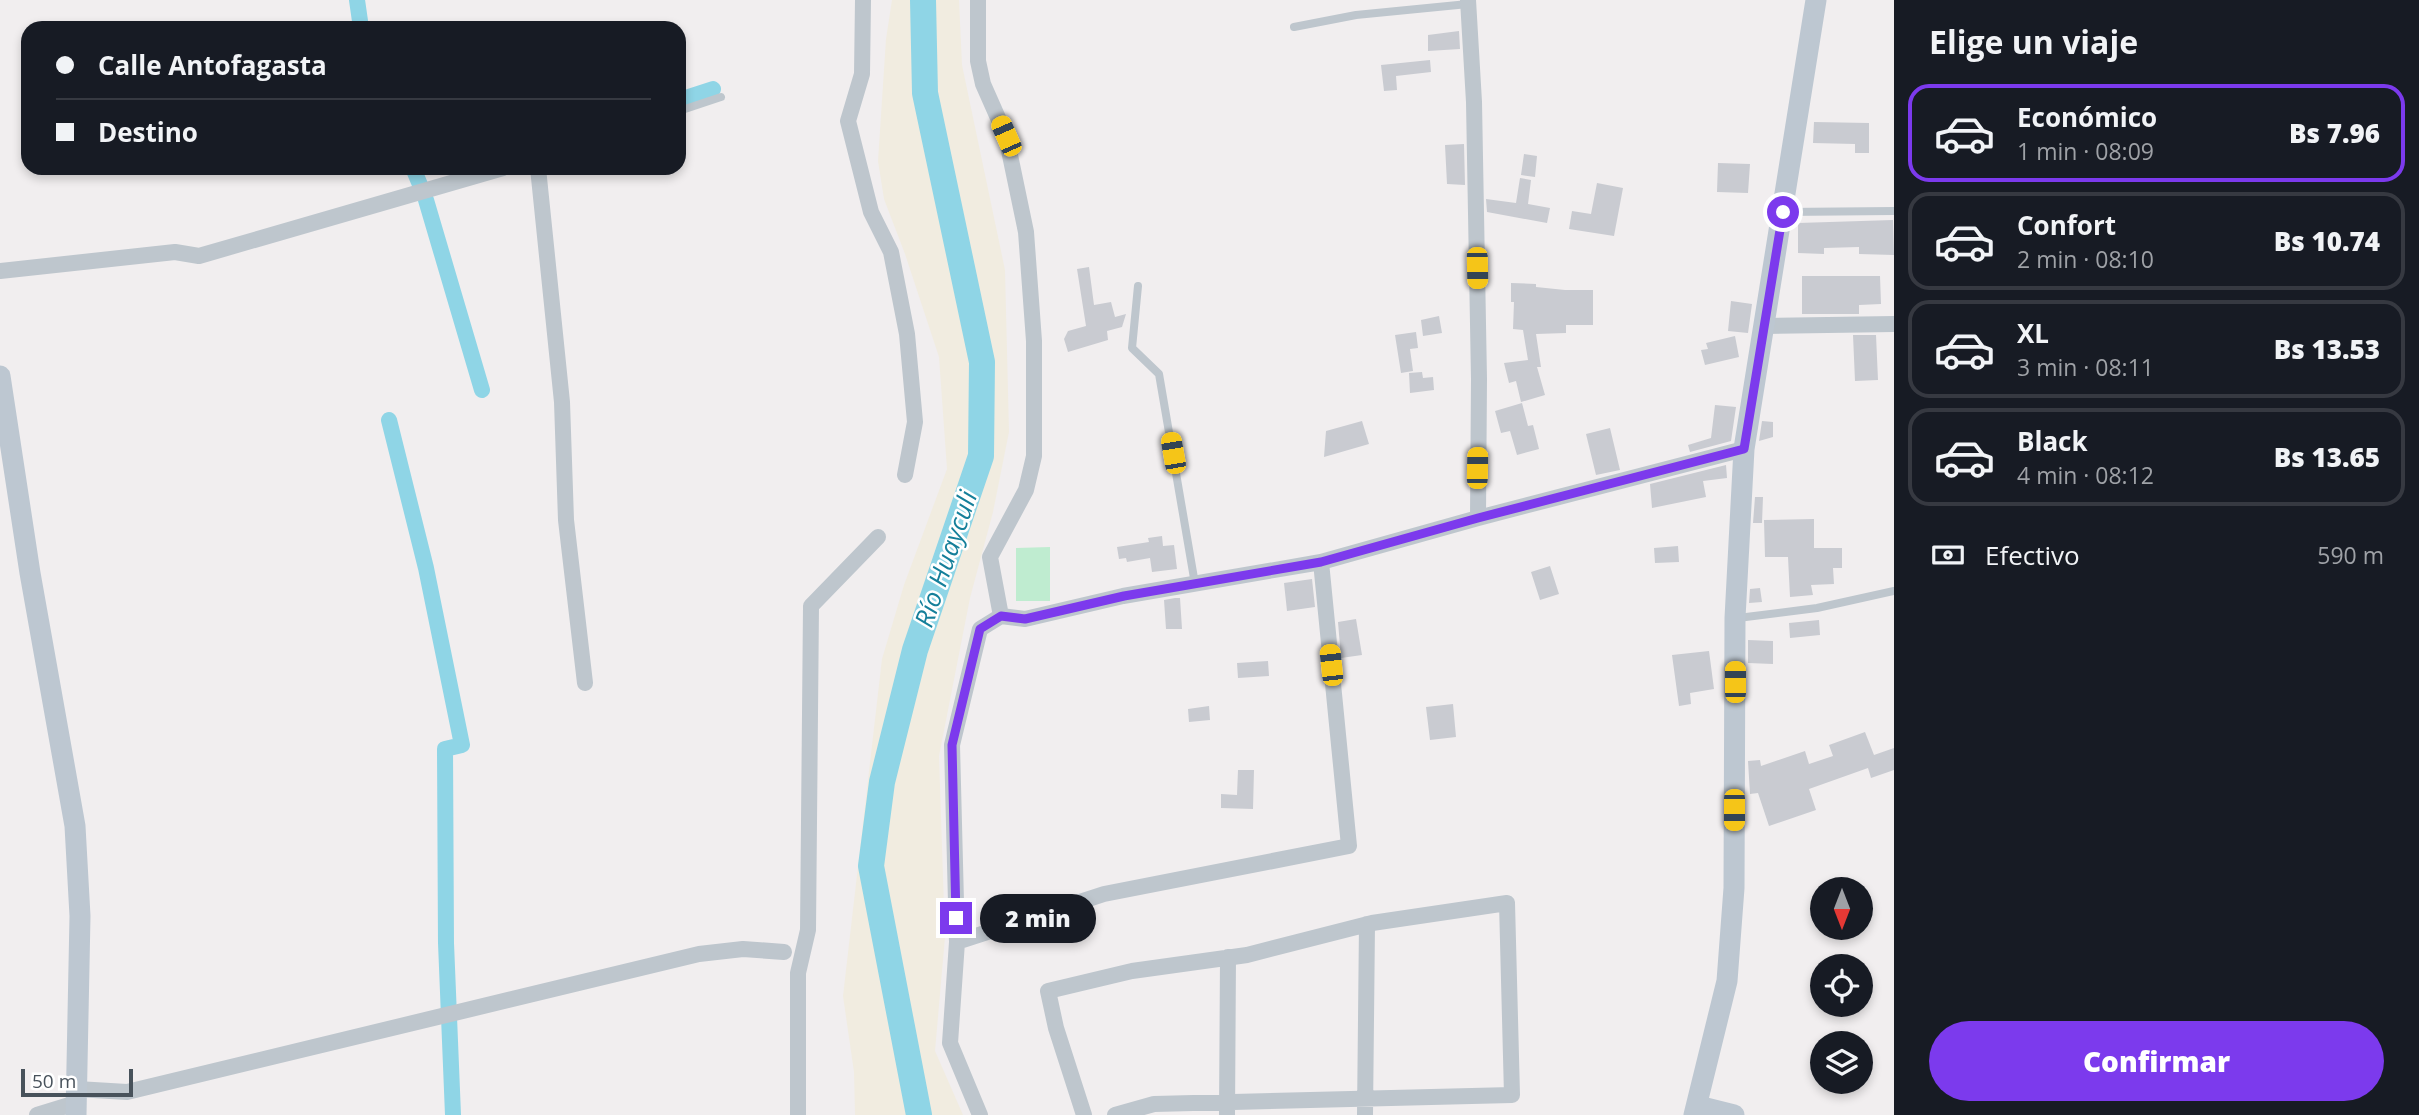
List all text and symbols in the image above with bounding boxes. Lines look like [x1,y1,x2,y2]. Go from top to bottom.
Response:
text: Elige un viaje [1929,20,2138,63]
text: Calle Antofagasta [98,47,327,83]
text: Económico [2017,99,2157,135]
icon: car [1933,102,1996,165]
car [988,113,1025,159]
text: Destino [98,114,198,150]
text: Bs 7.96 [2289,115,2380,151]
text: 1 min · 08:09 [2017,135,2154,167]
route start [1767,196,1799,228]
text: Confort [2017,207,2116,243]
icon: car [1933,210,1996,273]
text: Bs 10.74 [2274,223,2380,259]
text: 2 min · 08:10 [2017,243,2154,275]
car [1467,247,1488,289]
text: XL [2017,315,2049,351]
icon: car [1933,318,1996,381]
text: Bs 13.53 [2274,331,2380,367]
text: 3 min · 08:11 [2017,351,2154,383]
text: Black [2017,423,2088,459]
icon: car [1933,426,1996,489]
car [1160,430,1187,476]
text: Bs 13.65 [2274,439,2380,475]
car [1467,447,1488,489]
text: 4 min · 08:12 [2017,459,2154,491]
water label: Río Huayculi [905,485,985,632]
icon: cash [1929,536,1967,574]
text: Efectivo [1985,537,2080,573]
text: 590 m [2317,539,2384,571]
car [1319,643,1344,687]
car [1725,661,1746,703]
car [1724,789,1745,831]
north arrow [1810,877,1872,940]
map controls [1810,877,1873,1094]
callout: 2 min [981,894,1096,942]
route end [940,902,972,934]
text: 2 min [1005,902,1071,934]
button: locate [1810,954,1873,1017]
button: Confirmar [1929,1021,2384,1101]
button: layers [1810,1031,1873,1094]
scale bar [21,1066,133,1098]
text: 50 m [32,1068,76,1094]

